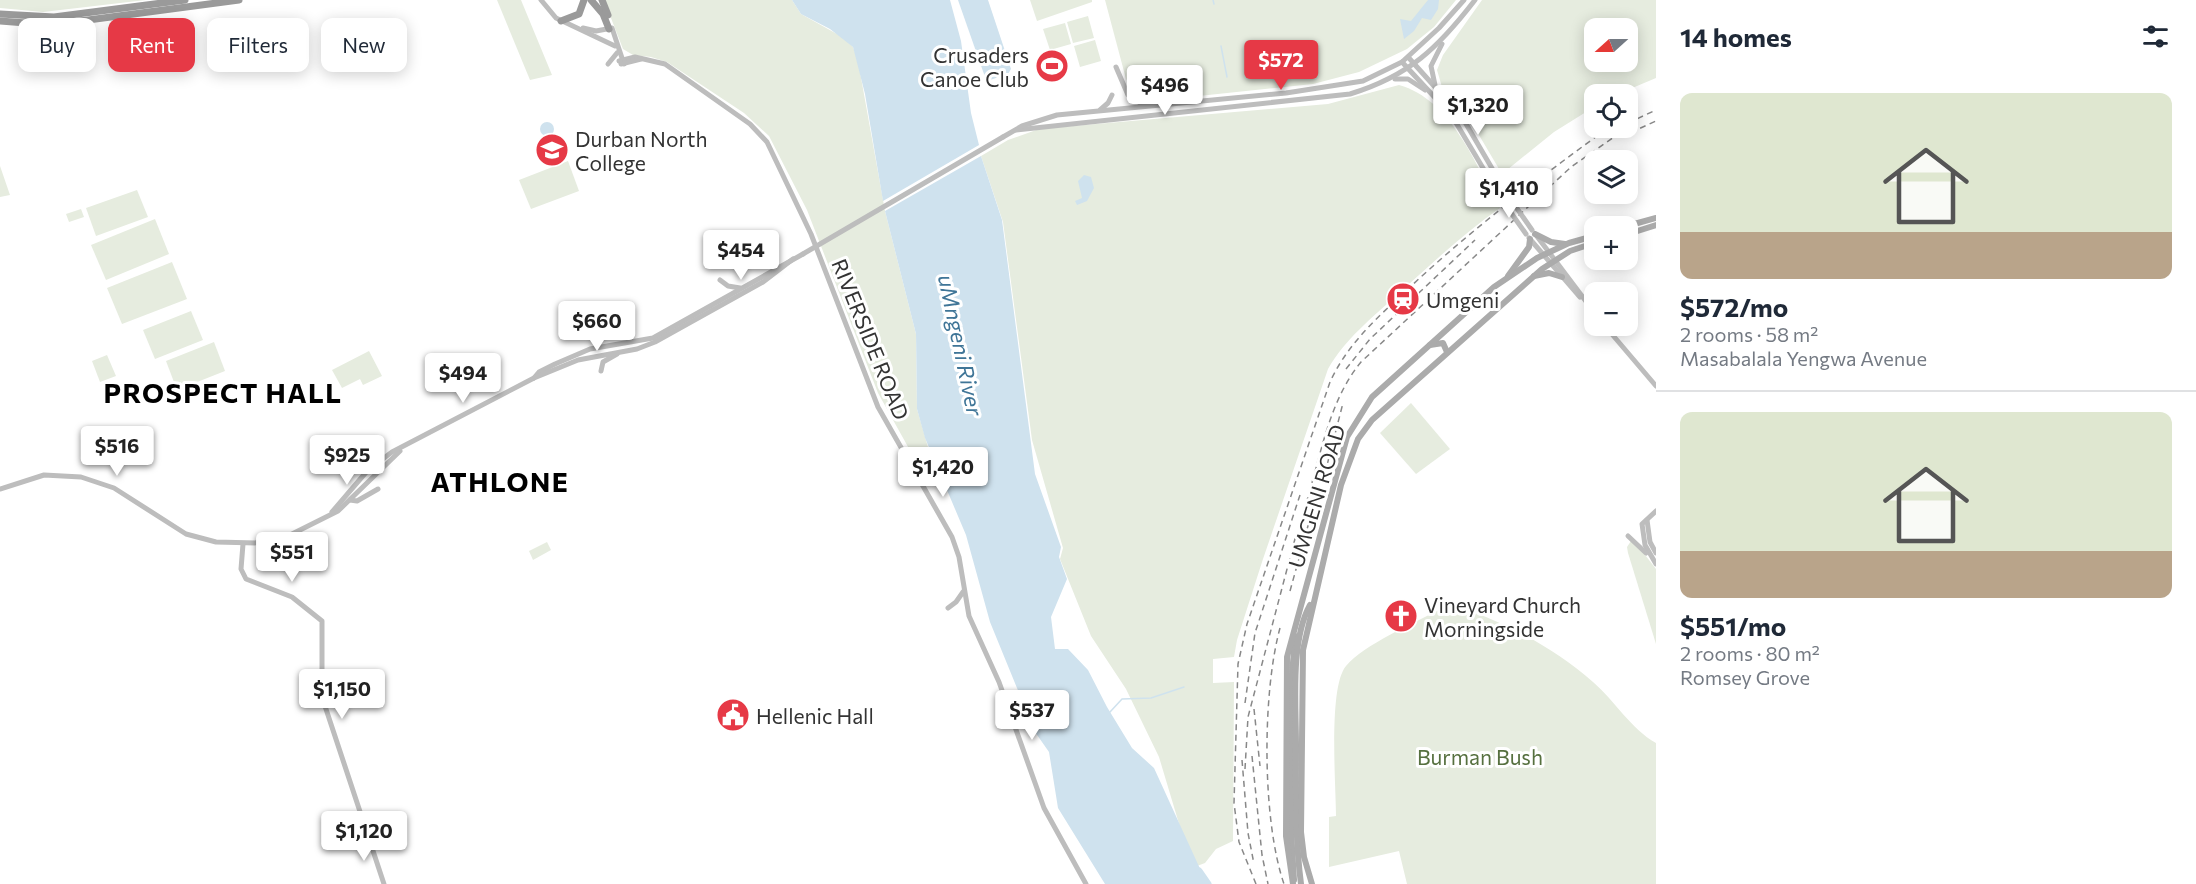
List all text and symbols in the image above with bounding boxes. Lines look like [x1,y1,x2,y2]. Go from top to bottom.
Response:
chip: Buy [18,18,96,72]
chip: Rent [108,18,195,72]
chip: Filters [207,18,309,72]
chip: New [321,18,407,72]
north arrow [1584,18,1638,72]
map controls [1584,18,1638,336]
icon: filters [2139,20,2172,53]
text: 14 homes [1680,21,1792,52]
pin: $572 [1245,40,1317,91]
place label: Crusaders Canoe Club [920,42,1029,91]
text: $572 [1258,47,1304,71]
sports icon: Crusaders Canoe Club [1034,48,1070,84]
pin: $496 [1129,65,1201,116]
text: $496 [1141,72,1189,96]
button: locate [1584,84,1638,138]
pin: $1,320 [1429,85,1527,136]
text: $1,320 [1447,92,1509,116]
place label: Durban North College [575,126,707,175]
school or university icon: Durban North College [534,132,570,168]
icon: home [1872,132,1980,240]
button: layers [1584,150,1638,204]
pin: $1,410 [1460,168,1558,219]
text: $1,410 [1479,175,1539,199]
button: + [1584,216,1638,270]
pin: $454 [705,230,777,281]
text: $454 [717,237,765,261]
street label: RIVERSIDE ROAD [827,255,915,423]
water label: uMngeni River [933,272,989,419]
station icon: Umgeni [1385,281,1421,317]
button: − [1584,282,1638,336]
place label: Umgeni [1426,287,1499,312]
text: $572/mo [1680,291,1788,322]
pin: $660 [561,301,633,352]
text: $660 [572,308,622,332]
text: 2 rooms · 58 m² [1680,322,1818,346]
text: Masabalala Yengwa Avenue [1680,346,1927,370]
pin: $494 [427,353,499,404]
text: $494 [439,360,487,384]
district label: PROSPECT HALL [104,376,342,409]
street label: UMGENI ROAD [1282,421,1350,571]
pin: $516 [81,426,153,477]
text: $516 [95,433,139,457]
pin: $925 [311,435,383,486]
text: $925 [324,442,370,466]
pin: $1,420 [894,447,992,498]
icon: home [1872,451,1980,559]
text: $1,420 [912,454,974,478]
district label: ATHLONE [431,465,569,498]
pin: $551 [256,532,328,583]
text: $551 [270,539,314,563]
place label: Vineyard Church Morningside [1424,592,1581,641]
church icon: Vineyard Church Morningside [1383,598,1419,634]
text: $551/mo [1680,610,1786,641]
text: 2 rooms · 80 m² [1680,641,1820,665]
text: Romsey Grove [1680,665,1810,689]
pin: $1,150 [293,669,391,720]
text: $1,150 [313,676,371,700]
pin: $537 [996,690,1068,741]
public building icon: Hellenic Hall [715,697,751,733]
text: $537 [1009,697,1055,721]
place label: Hellenic Hall [756,703,874,728]
park label: Burman Bush [1417,744,1543,769]
pin: $1,120 [315,811,413,862]
text: $1,120 [335,818,393,842]

